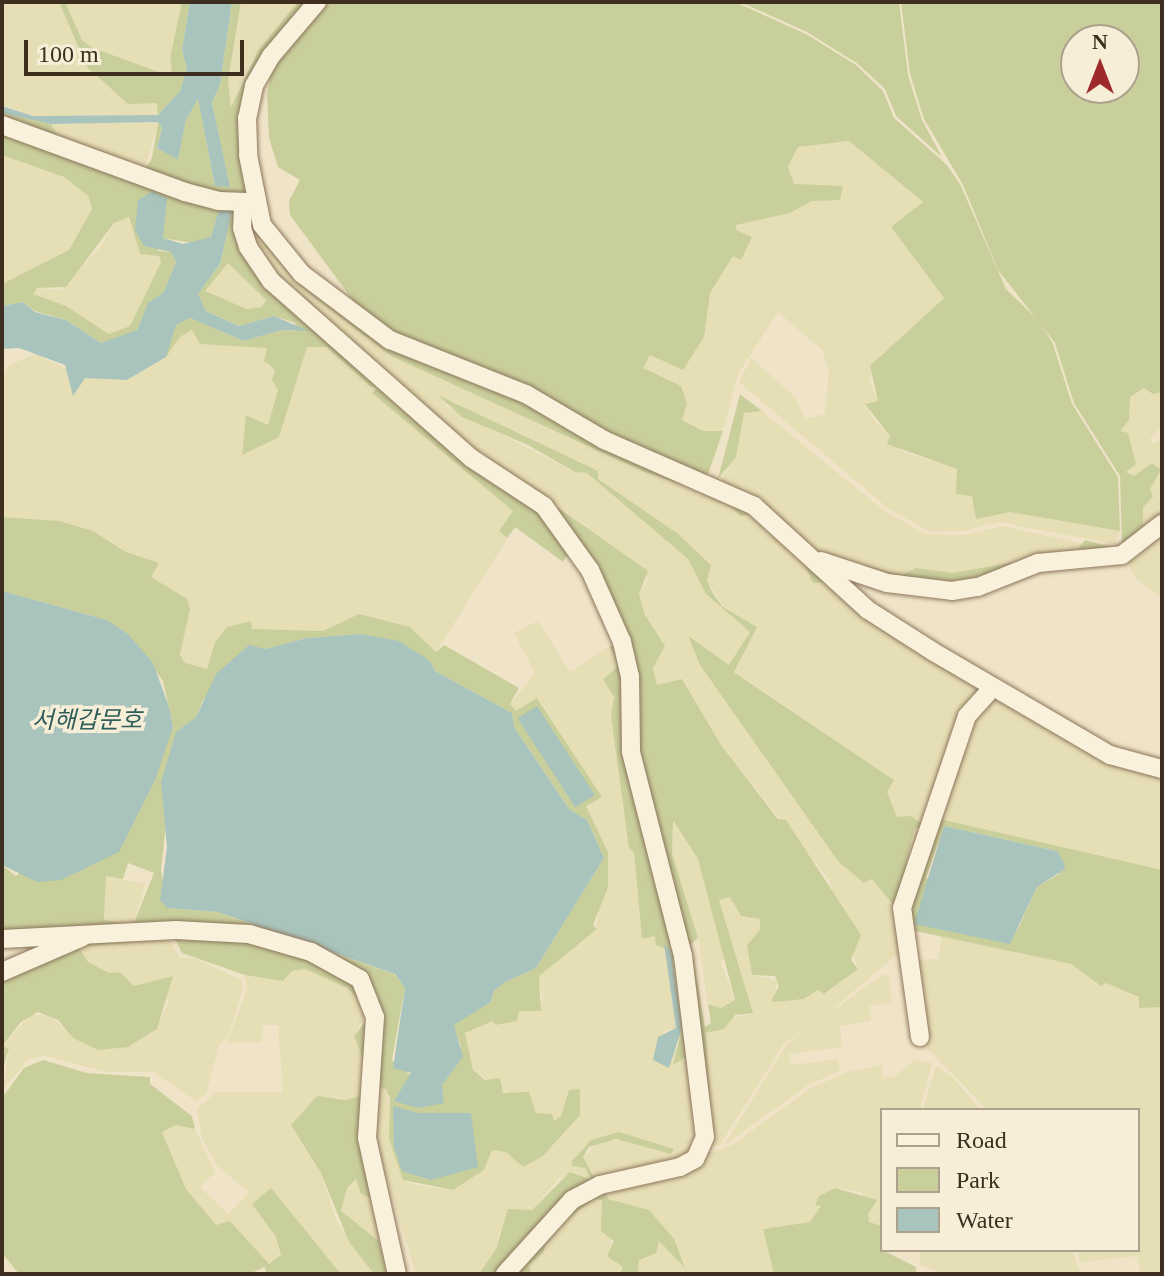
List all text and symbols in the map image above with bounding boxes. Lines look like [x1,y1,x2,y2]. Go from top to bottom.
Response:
scale bar [28,24,248,74]
north arrow [1060,24,1140,104]
text: N [1092,29,1108,54]
text: 100 m [38,41,99,67]
water label: 서해갑문호 [32,707,142,735]
legend [880,1108,1140,1252]
text: Road [956,1127,1007,1153]
text: Park [956,1167,1000,1193]
text: Water [956,1207,1013,1233]

